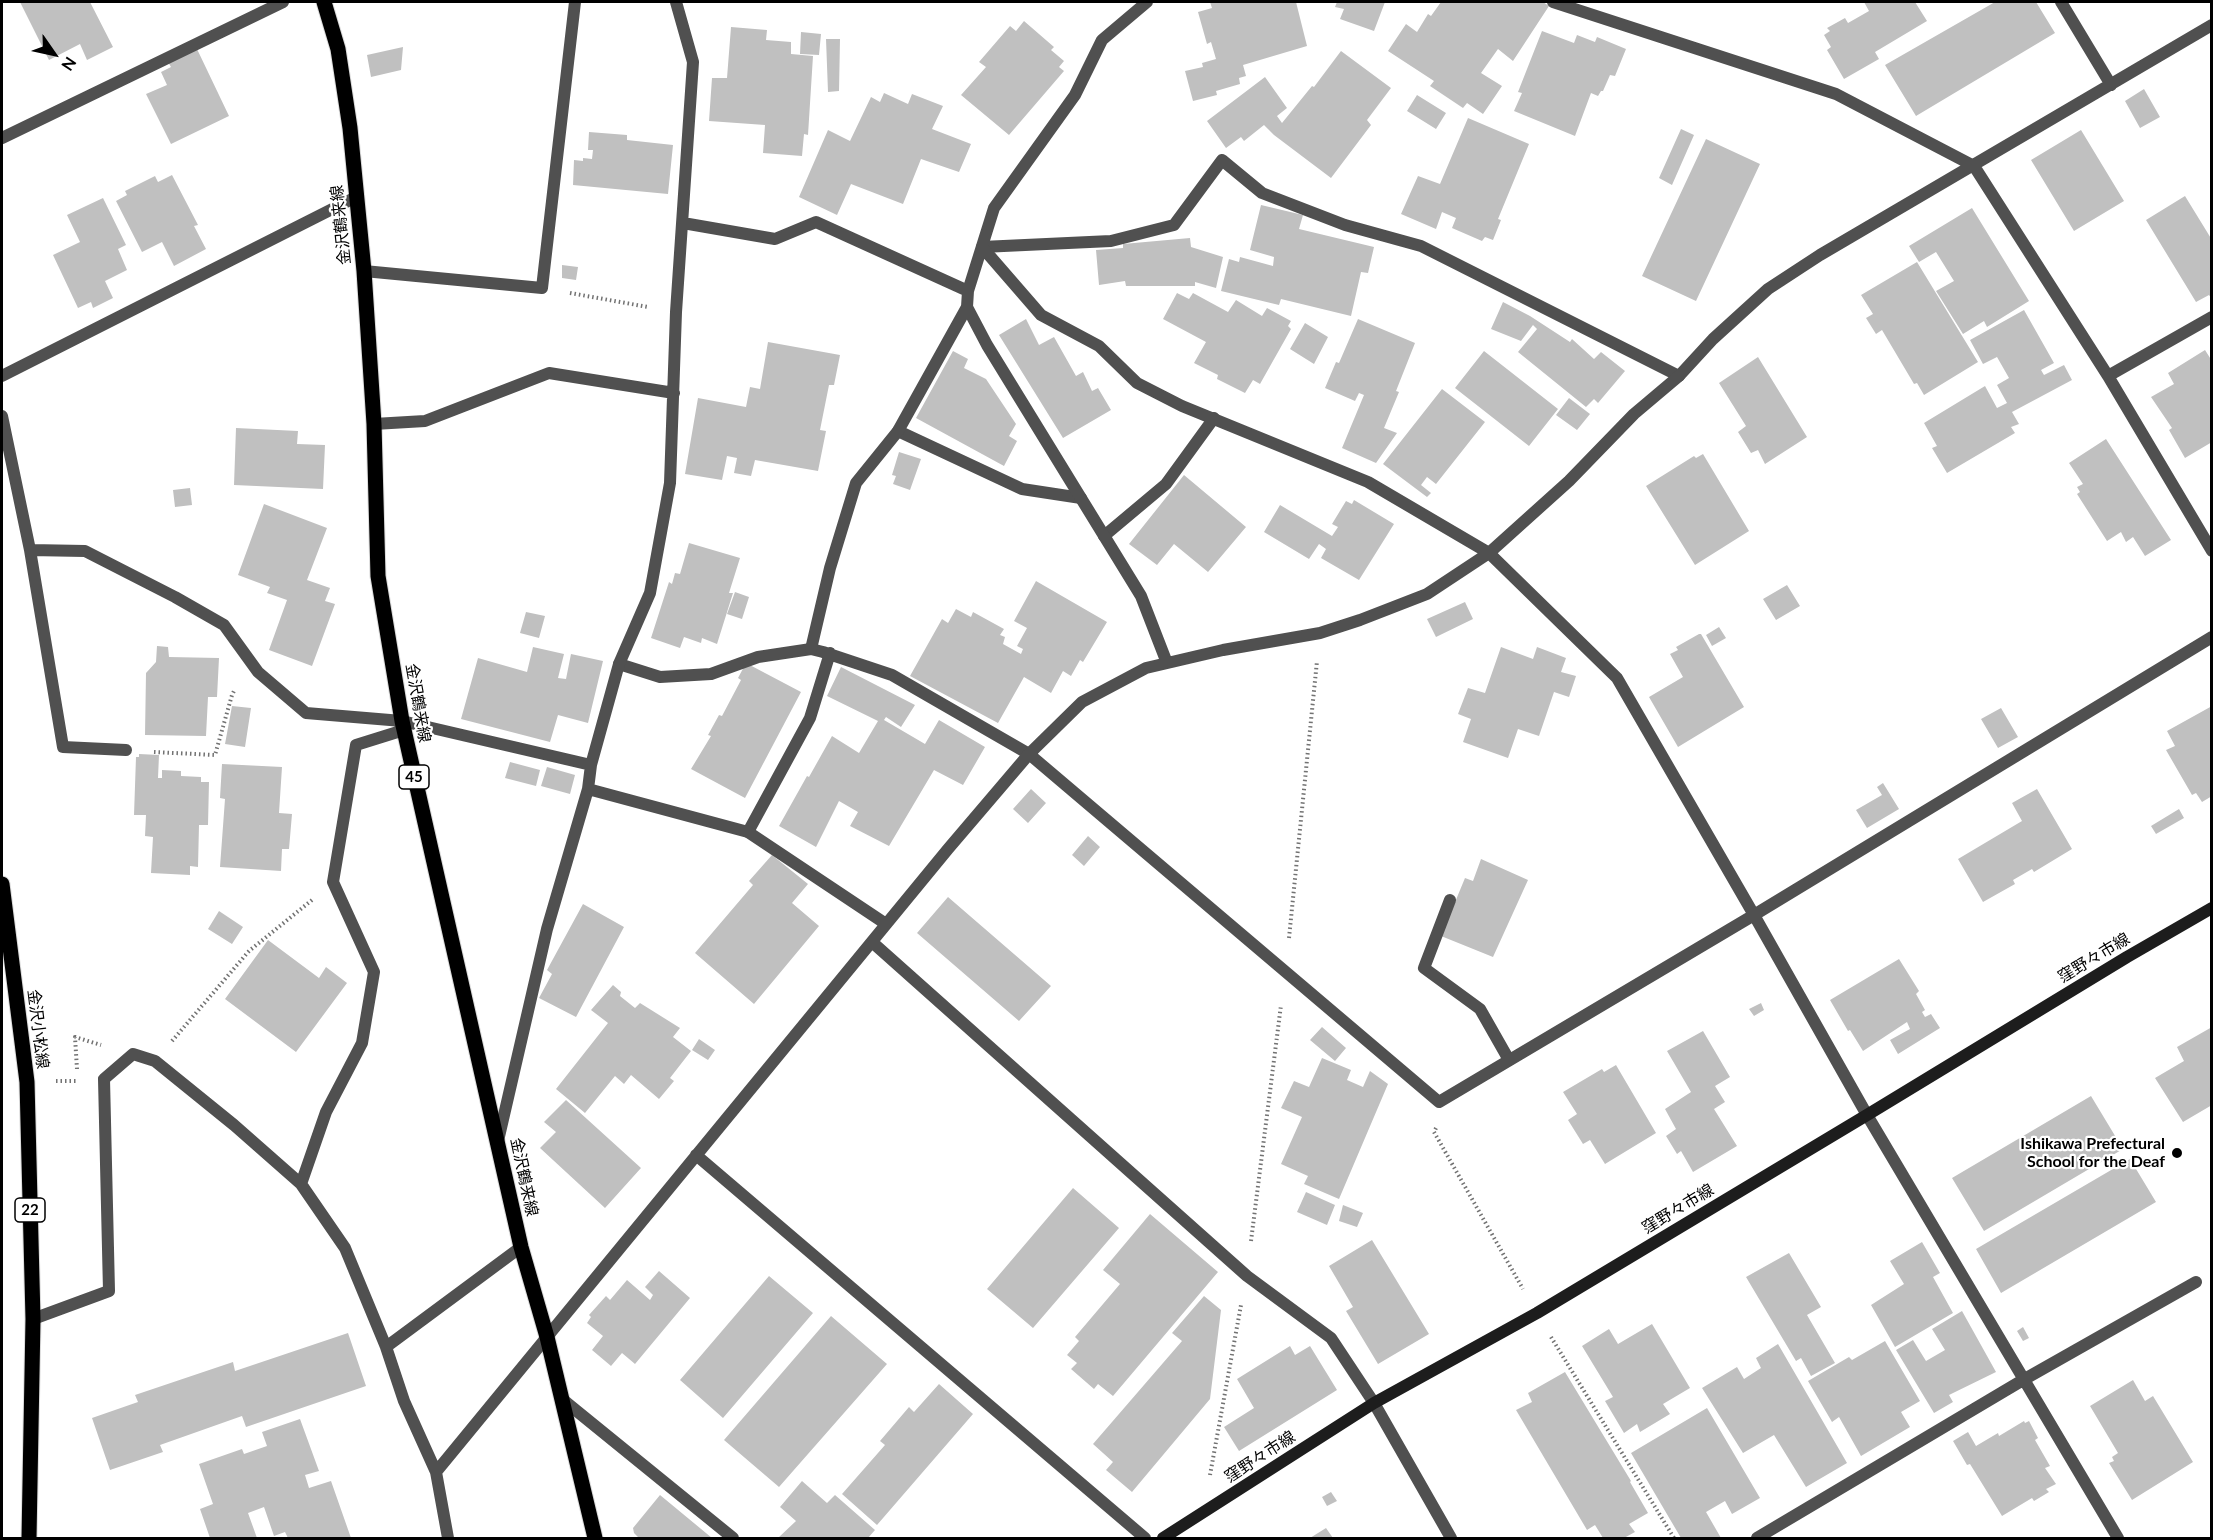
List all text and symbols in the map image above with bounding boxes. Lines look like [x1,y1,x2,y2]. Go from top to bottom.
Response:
north arrow [24,24,84,84]
text: N [58,54,81,75]
street label: 金沢鶴来線 [327,184,355,266]
street label: 金沢鶴来線 [402,662,434,744]
road number: 45 [399,765,429,789]
street label: 窪野々市線 [2055,929,2133,987]
street label: 金沢小松線 [24,988,52,1070]
place label: Ishikawa Prefectural School for the Deaf [2020,1134,2165,1172]
street label: 金沢鶴来線 [506,1136,542,1218]
marker: Ishikawa Prefectural School for the Deaf [2170,1146,2184,1160]
street label: 窪野々市線 [1639,1180,1717,1238]
road number: 22 [15,1198,45,1222]
street label: 窪野々市線 [1221,1427,1299,1487]

